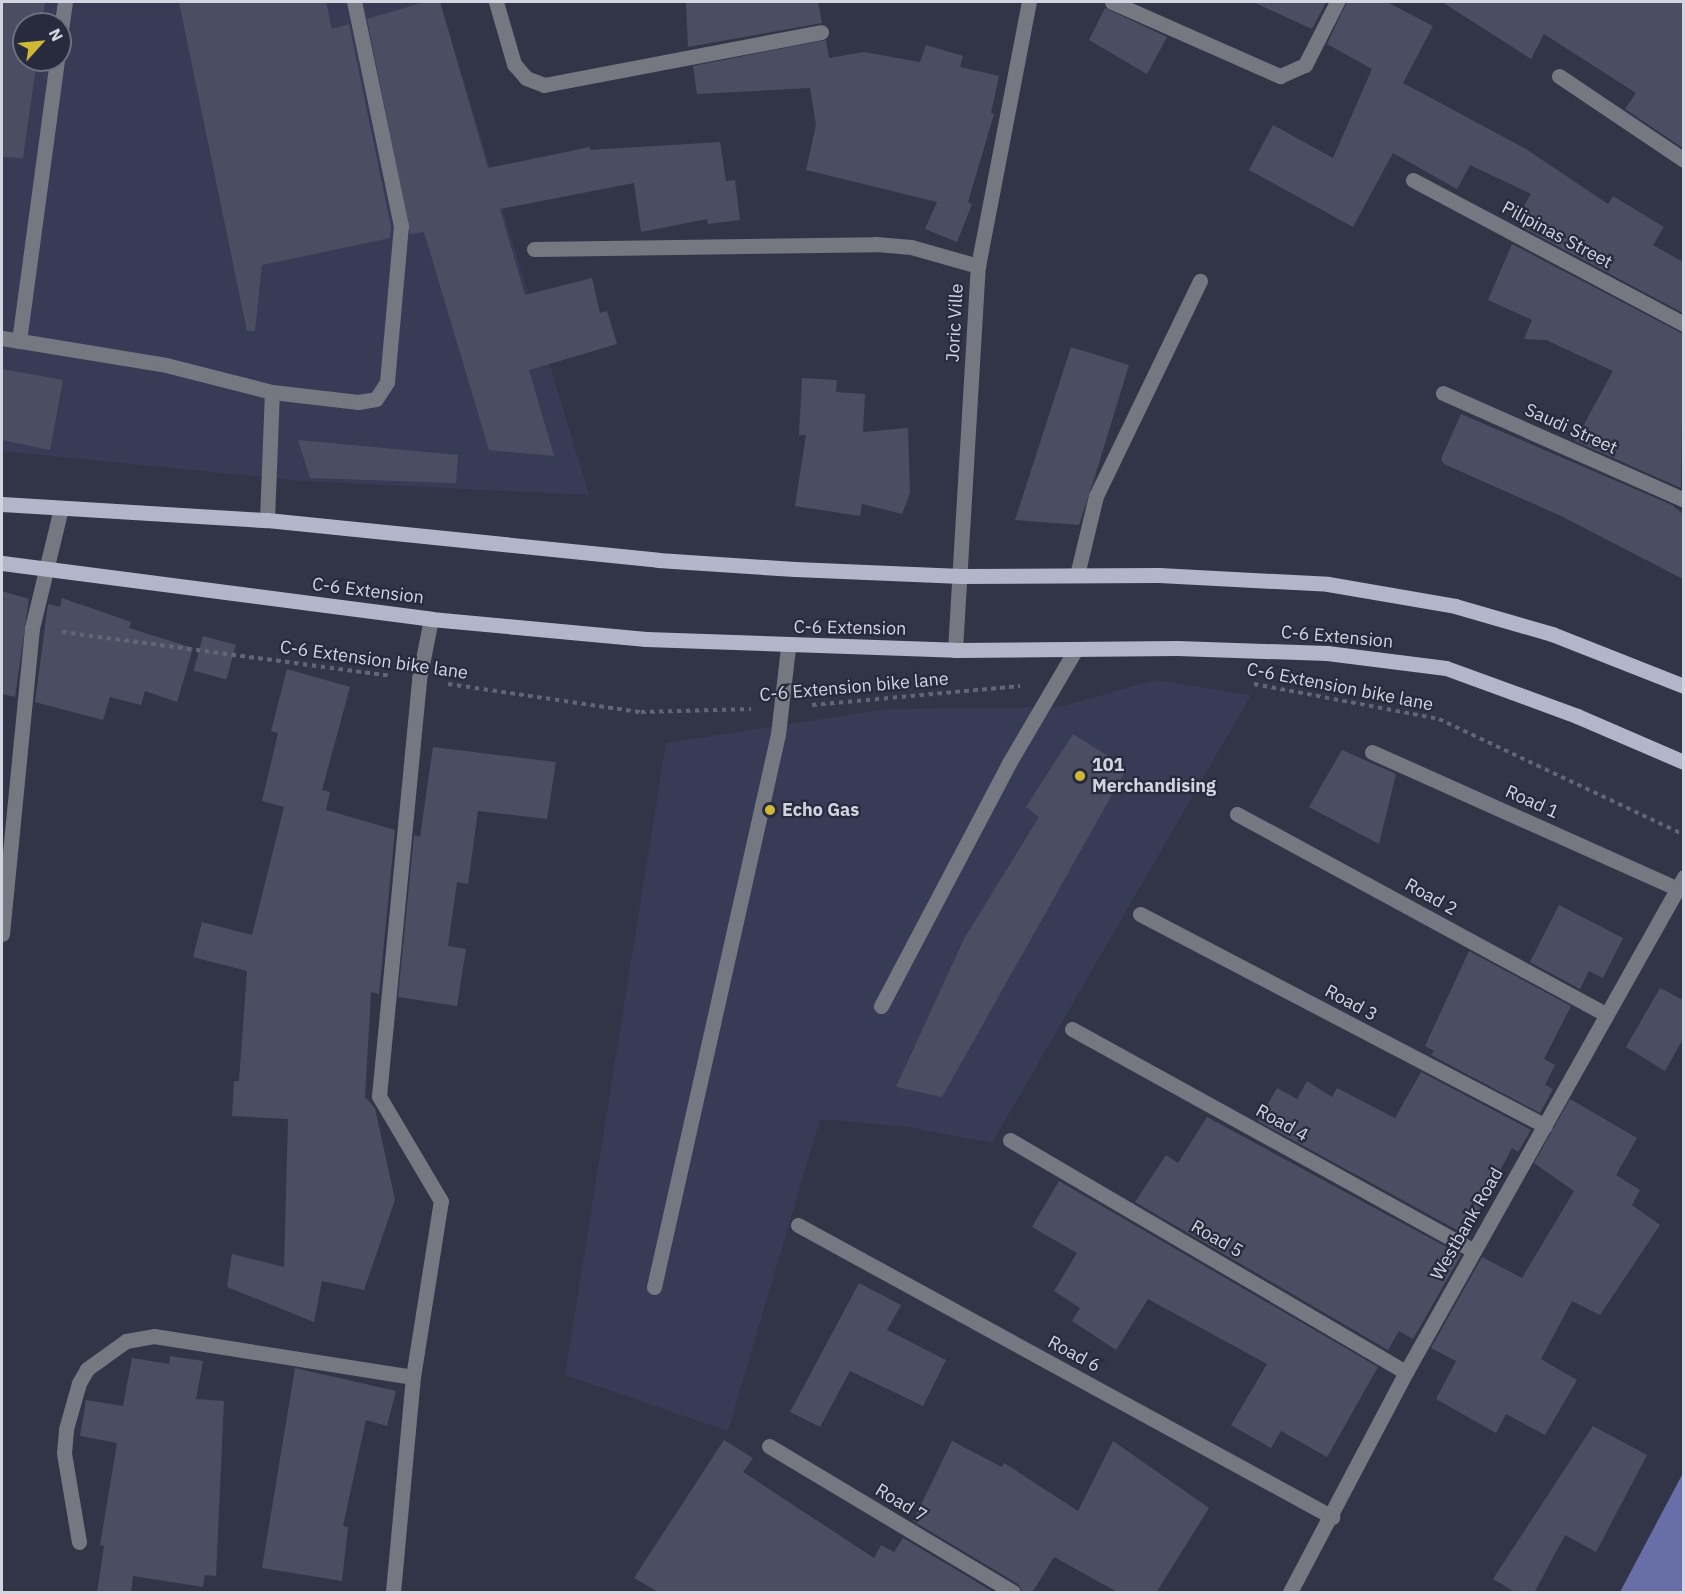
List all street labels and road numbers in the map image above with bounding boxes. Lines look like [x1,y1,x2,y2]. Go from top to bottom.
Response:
street label: Pilipinas Street [1498,197,1616,273]
street label: Joric Ville [942,283,968,363]
street label: Saudi Street [1521,399,1621,459]
street label: C-6 Extension [311,573,425,609]
street label: C-6 Extension [794,616,906,640]
street label: C-6 Extension [1280,621,1394,653]
street label: C-6 Extension bike lane [279,636,469,684]
street label: C-6 Extension bike lane [1245,658,1435,716]
street label: C-6 Extension bike lane [759,668,949,706]
street label: Road 1 [1502,781,1562,823]
street label: Road 2 [1401,874,1461,920]
street label: Road 3 [1321,980,1381,1026]
street label: Road 4 [1252,1100,1312,1146]
street label: Westbank Road [1426,1164,1508,1284]
street label: Road 5 [1187,1216,1247,1262]
street label: Road 6 [1044,1331,1104,1377]
street label: Road 7 [871,1479,931,1527]

